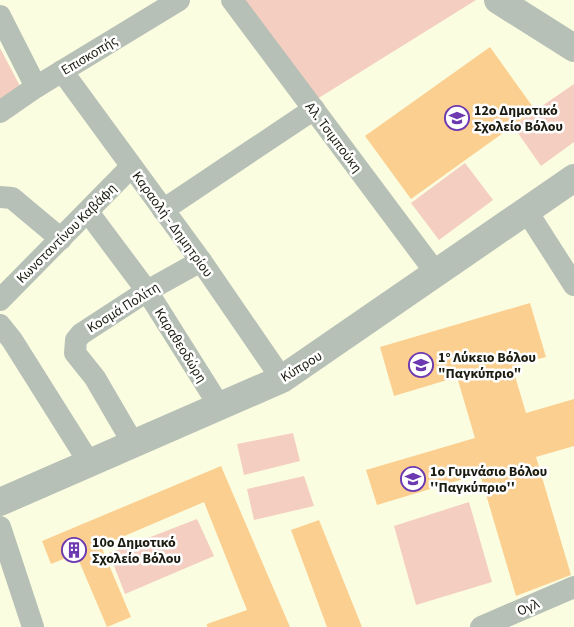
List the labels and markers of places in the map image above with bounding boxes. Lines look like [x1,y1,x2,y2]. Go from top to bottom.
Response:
place label: 12ο Δημοτικό Σχολείο Βόλου [474,101,563,137]
school or university icon: 12ο Δημοτικό Σχολείο Βόλου [444,105,470,131]
place label: 1° Λύκειο Βόλου "Παγκύπριο" [438,348,536,384]
school or university icon: 1° Λύκειο Βόλου "Παγκύπριο" [408,352,434,378]
place label: 1ο Γυμνάσιο Βόλου ''Παγκύπριο'' [430,462,547,498]
school or university icon: 1ο Γυμνάσιο Βόλου ''Παγκύπριο'' [400,466,426,492]
place label: 10ο Δημοτικό Σχολείο Βόλου [92,533,181,569]
building icon: 10ο Δημοτικό Σχολείο Βόλου [61,537,87,563]

